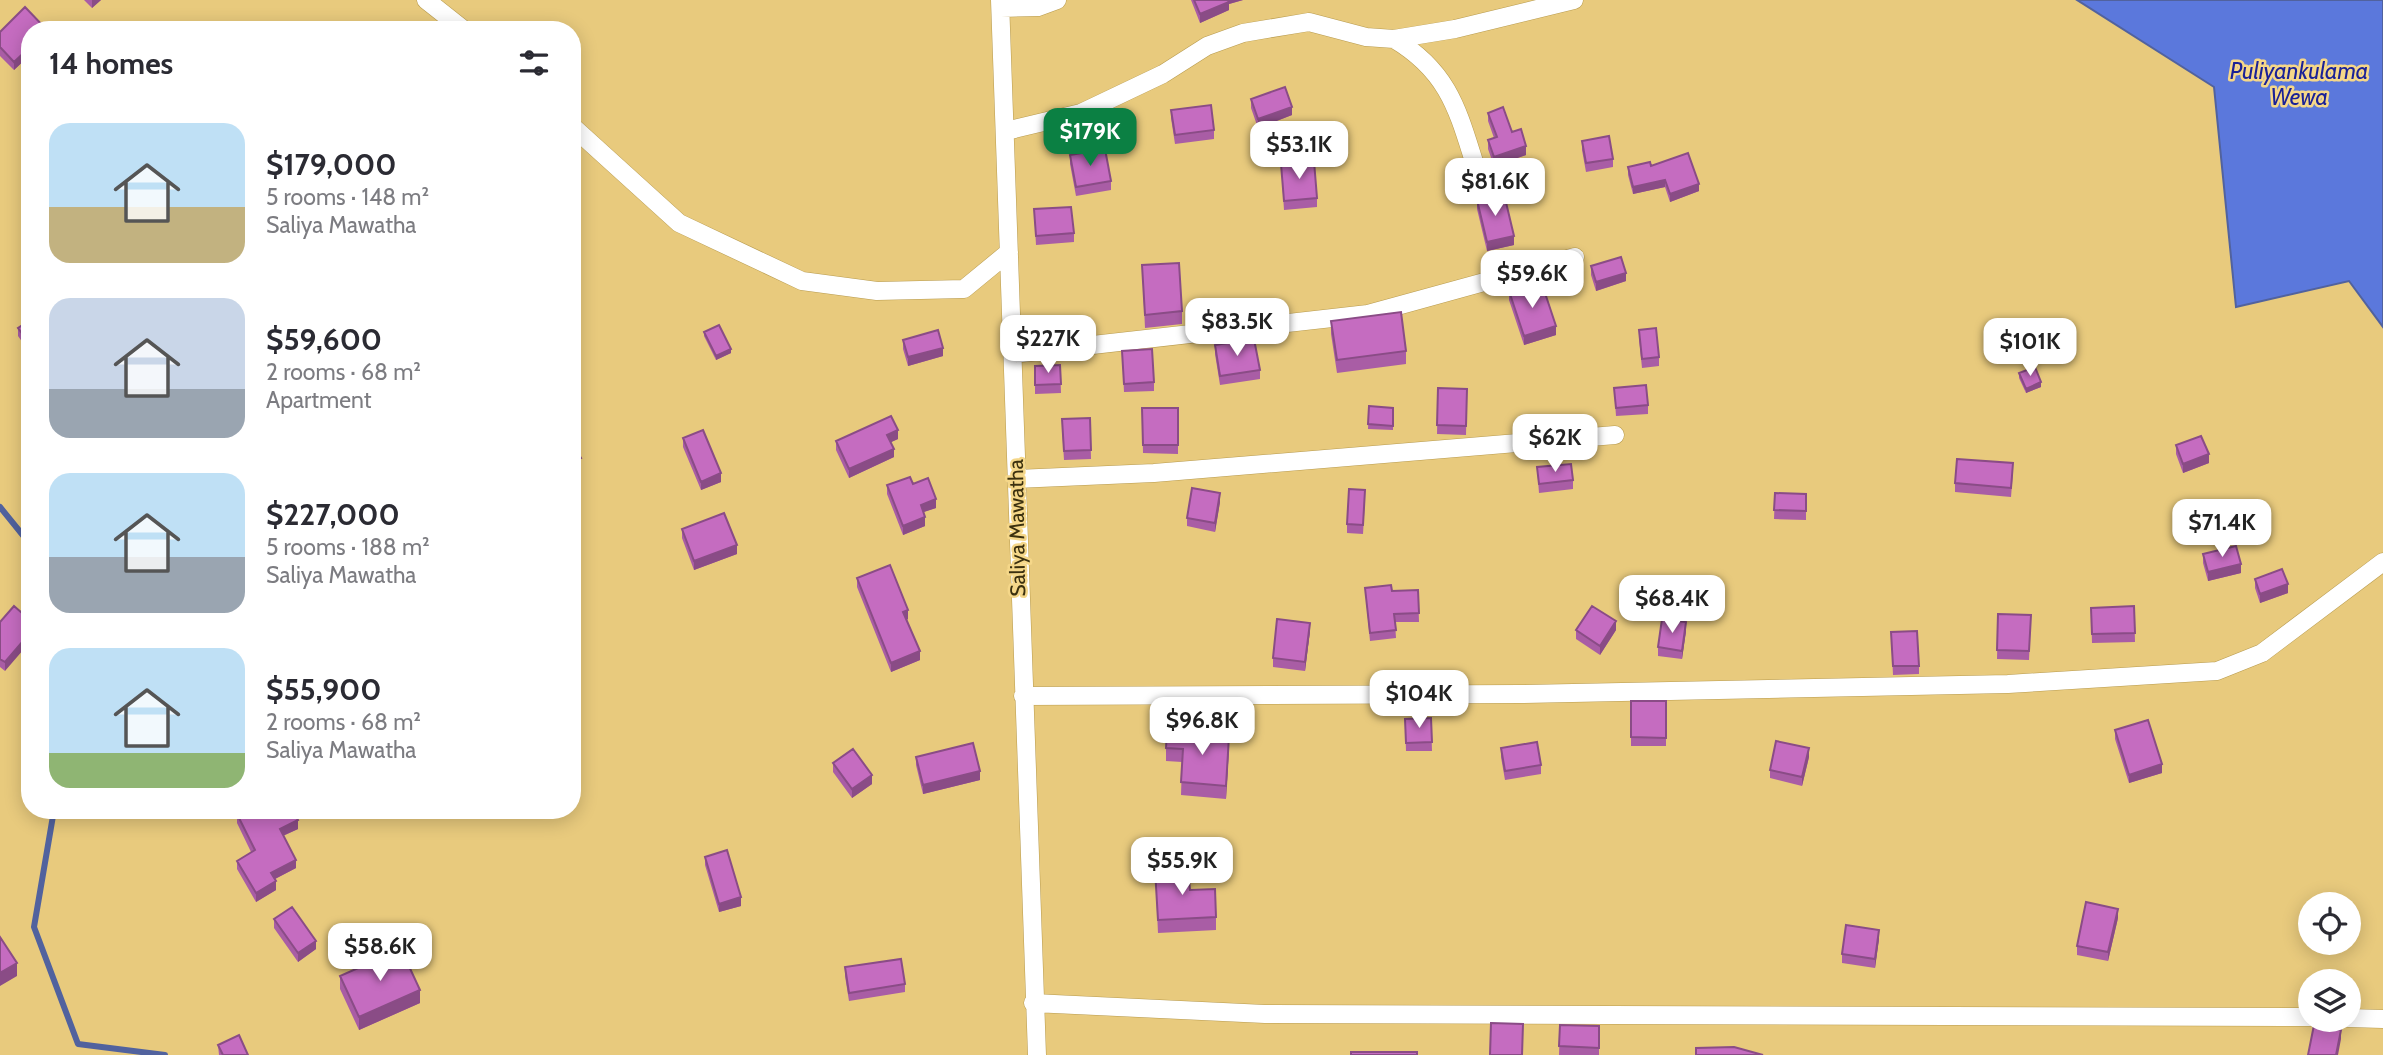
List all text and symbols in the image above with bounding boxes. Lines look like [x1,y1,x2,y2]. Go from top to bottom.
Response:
icon: filters [515,44,553,82]
text: 14 homes [49,45,173,82]
water label: Puliyankulama Wewa [2230,57,2368,111]
pin: $179K [1041,108,1139,168]
text: $179K [1060,117,1120,145]
pin: $53.1K [1242,122,1356,181]
text: $53.1K [1266,130,1332,158]
text: $179,000 [266,146,396,183]
icon: home [105,151,189,235]
pin: $81.6K [1438,158,1552,218]
text: $81.6K [1461,167,1529,195]
text: 5 rooms · 148 m² [266,183,429,211]
text: Saliya Mawatha [266,211,416,239]
pin: $59.6K [1475,250,1589,310]
text: $59.6K [1497,259,1567,287]
pin: $83.5K [1180,298,1294,358]
text: $83.5K [1201,307,1273,335]
pin: $227K [999,316,1097,375]
pin: $101K [1981,318,2079,378]
text: $59,600 [266,321,382,358]
text: $227K [1016,324,1080,352]
icon: home [105,326,189,410]
text: $101K [2000,327,2060,355]
text: 2 rooms · 68 m² [266,358,421,386]
text: Apartment [266,386,371,414]
pin: $62K [1514,414,1596,474]
text: $62K [1529,423,1581,451]
street label: Saliya Mawatha [1003,459,1030,597]
text: $227,000 [266,496,400,533]
pin: $71.4K [2165,500,2279,559]
icon: home [105,501,189,585]
text: $71.4K [2188,508,2256,536]
text: 5 rooms · 188 m² [266,533,430,561]
text: Saliya Mawatha [266,561,416,589]
pin: $68.4K [1615,576,1729,635]
text: $68.4K [1635,584,1709,612]
pin: $104K [1370,670,1468,730]
text: $55,900 [266,671,381,708]
icon: home [105,676,189,760]
text: $104K [1386,679,1452,707]
pin: $96.8K [1145,698,1259,757]
text: $96.8K [1166,706,1238,734]
text: 2 rooms · 68 m² [266,708,421,736]
text: Saliya Mawatha [266,736,416,764]
pin: $55.9K [1125,838,1239,897]
text: $55.9K [1147,846,1217,874]
map controls [2298,892,2361,1032]
button: locate [2298,892,2361,955]
pin: $58.6K [323,923,437,983]
text: $58.6K [344,932,416,960]
button: layers [2298,969,2361,1032]

